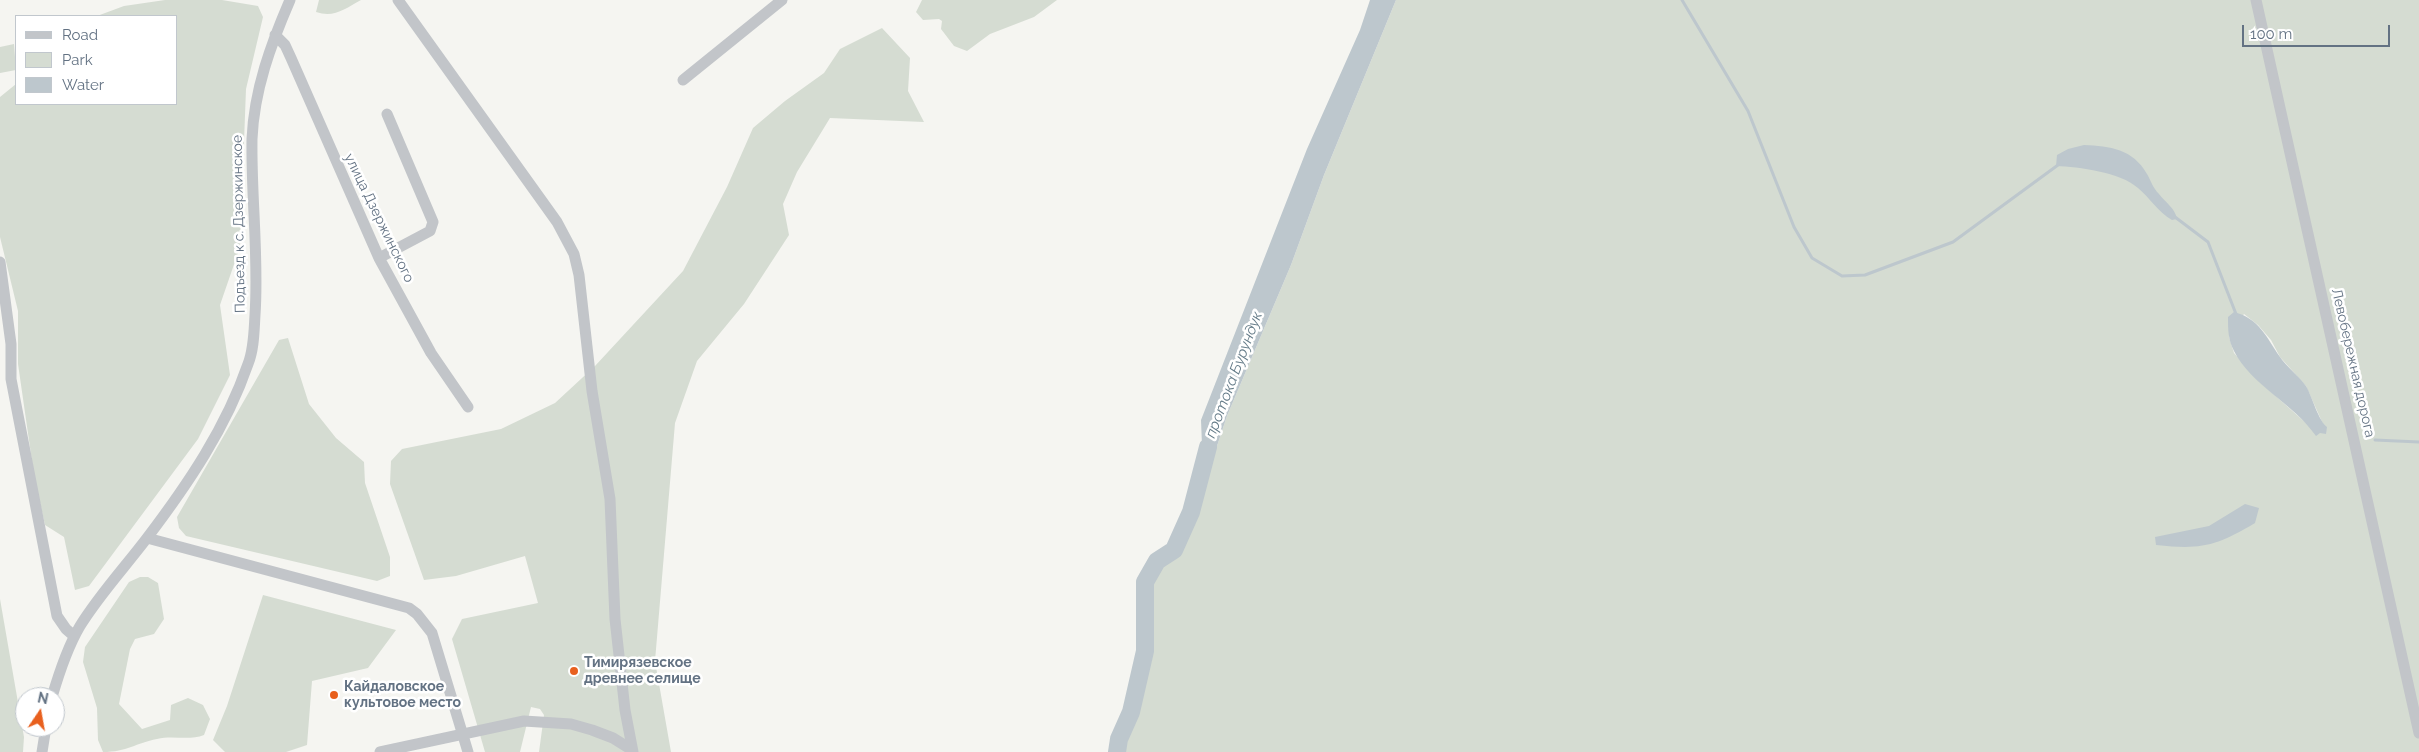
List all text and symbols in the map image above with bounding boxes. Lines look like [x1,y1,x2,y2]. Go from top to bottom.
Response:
legend [15,15,178,105]
scale bar [2244,15,2392,47]
text: 100 m [2250,25,2292,43]
text: Road [62,26,98,44]
text: Park [62,51,93,69]
text: Water [62,76,104,94]
street label: Подъезд к с. Дзержинское [229,135,249,313]
street label: улица Дзержинского [340,151,418,285]
street label: Левобережная дорога [2328,287,2378,439]
water label: протока Бурундук [1202,309,1266,441]
place label: Тимирязевское древнее селище [584,655,701,688]
marker: Тимирязевское древнее селище [568,665,580,677]
place label: Кайдаловское культовое место [344,679,461,712]
north arrow [15,687,65,737]
text: N [36,689,50,707]
marker: Кайдаловское культовое место [328,689,340,701]

